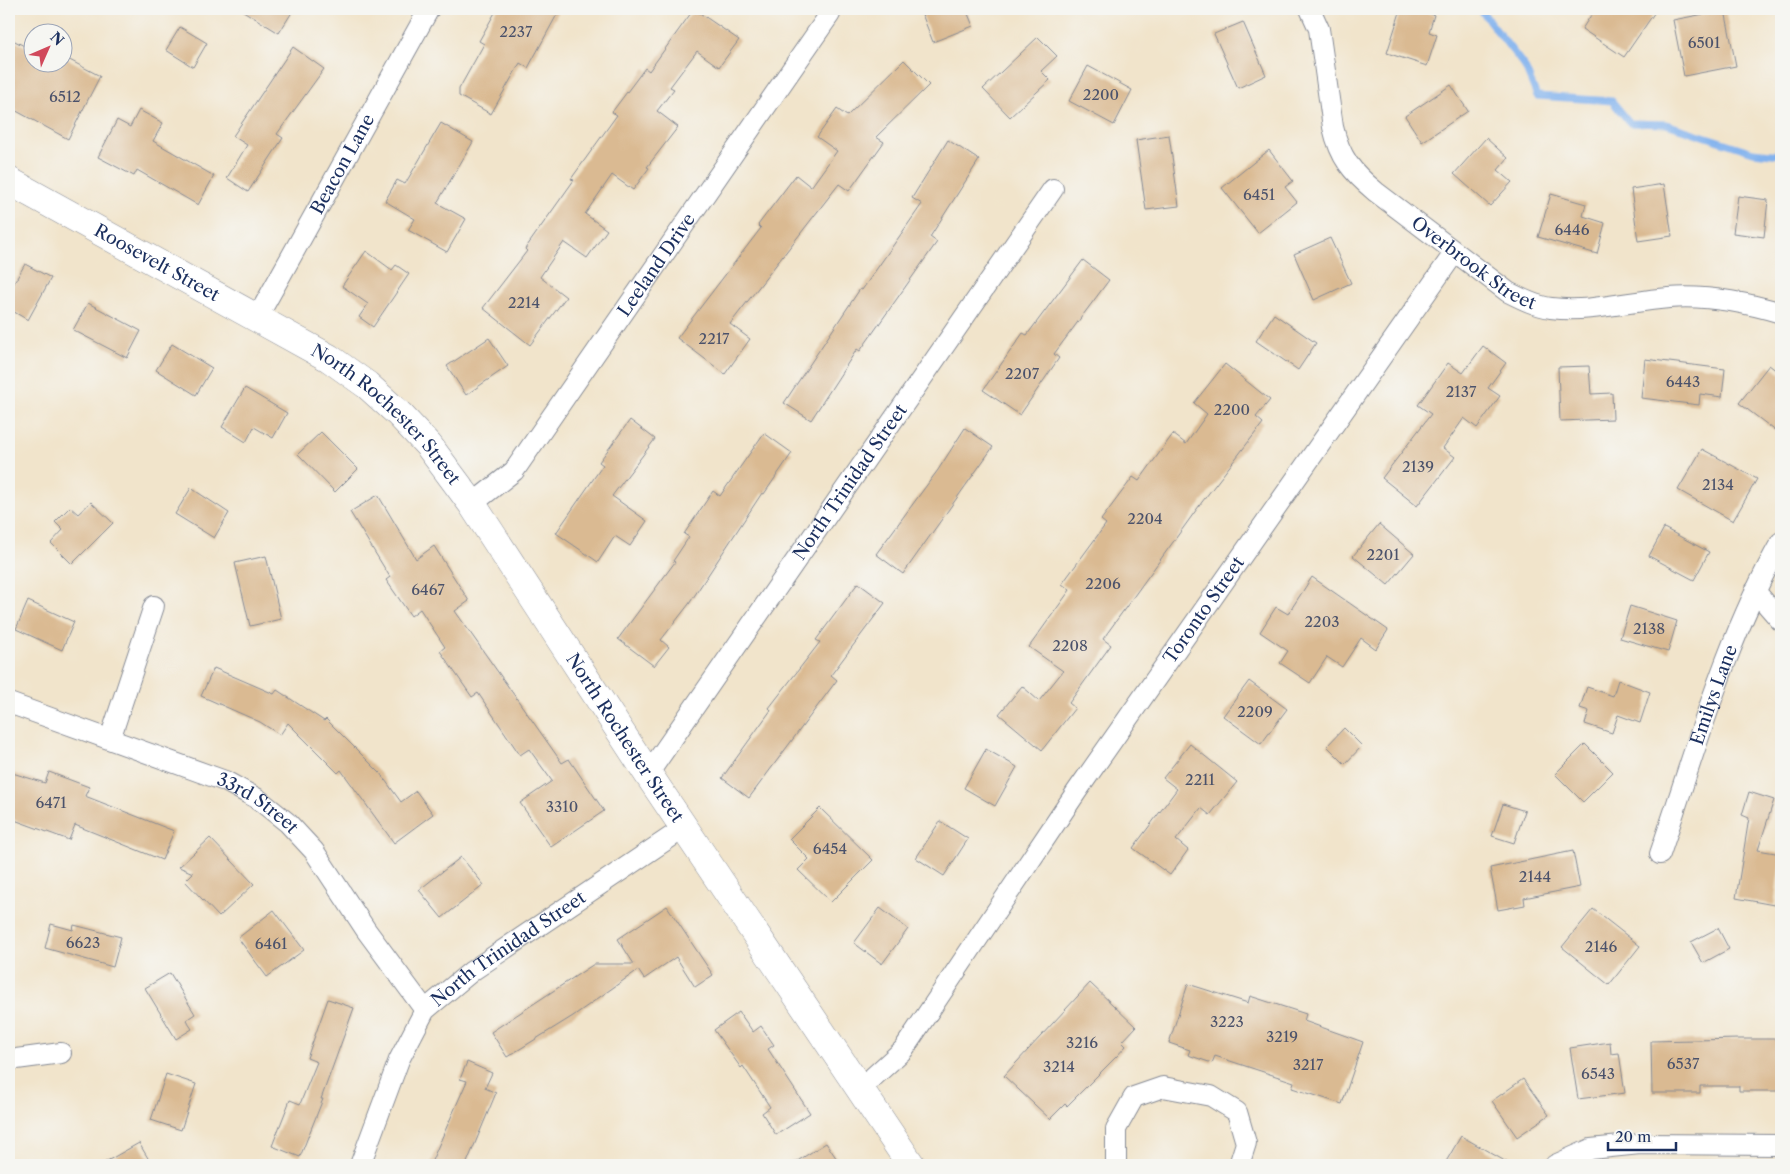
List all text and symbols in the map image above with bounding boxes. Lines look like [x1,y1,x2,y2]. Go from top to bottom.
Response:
north arrow [22,22,72,72]
house number: 2237 [500,22,533,41]
text: N [47,28,68,49]
house number: 6501 [1688,33,1721,52]
house number: 2200 [1083,85,1119,104]
house number: 6512 [49,87,81,106]
street label: Beacon Lane [306,110,379,218]
house number: 6451 [1243,185,1276,204]
street label: Leeland Drive [613,209,700,321]
street label: Overbrook Street [1407,212,1540,315]
street label: Roosevelt Street [90,219,224,307]
house number: 6446 [1555,220,1590,239]
house number: 2214 [508,293,540,312]
house number: 2217 [699,329,730,348]
street label: North Rochester Street [307,339,465,490]
house number: 2207 [1005,364,1040,383]
house number: 6443 [1666,372,1700,391]
house number: 2137 [1446,382,1477,401]
street label: North Trinidad Street [788,399,912,564]
house number: 2200 [1214,400,1250,419]
house number: 2139 [1402,457,1434,476]
house number: 2134 [1702,475,1734,494]
house number: 2204 [1127,509,1163,528]
house number: 2201 [1366,545,1400,564]
street label: Toronto Street [1159,552,1249,668]
house number: 2206 [1085,574,1121,593]
house number: 6467 [411,580,445,599]
house number: 2203 [1304,612,1340,631]
house number: 2138 [1633,619,1665,638]
house number: 2208 [1052,636,1088,655]
street label: Emilys Lane [1686,642,1742,748]
street label: North Rochester Street [561,649,689,827]
house number: 2209 [1237,702,1273,721]
street label: 33rd Street [214,768,304,839]
house number: 2211 [1185,770,1216,789]
house number: 6471 [35,793,67,812]
house number: 3310 [546,797,578,816]
house number: 6454 [813,839,847,858]
house number: 2144 [1519,867,1551,886]
street label: North Trinidad Street [427,886,590,1011]
house number: 6623 [66,933,100,952]
house number: 6461 [255,934,288,953]
house number: 2146 [1585,937,1617,956]
house number: 3223 [1210,1012,1244,1031]
house number: 3219 [1266,1027,1298,1046]
house number: 3216 [1066,1033,1098,1052]
house number: 6537 [1667,1054,1700,1073]
house number: 3217 [1293,1055,1324,1074]
house number: 3214 [1043,1057,1075,1076]
house number: 6543 [1581,1064,1615,1083]
scale bar [1608,1119,1675,1151]
text: 20 m [1615,1127,1651,1146]

